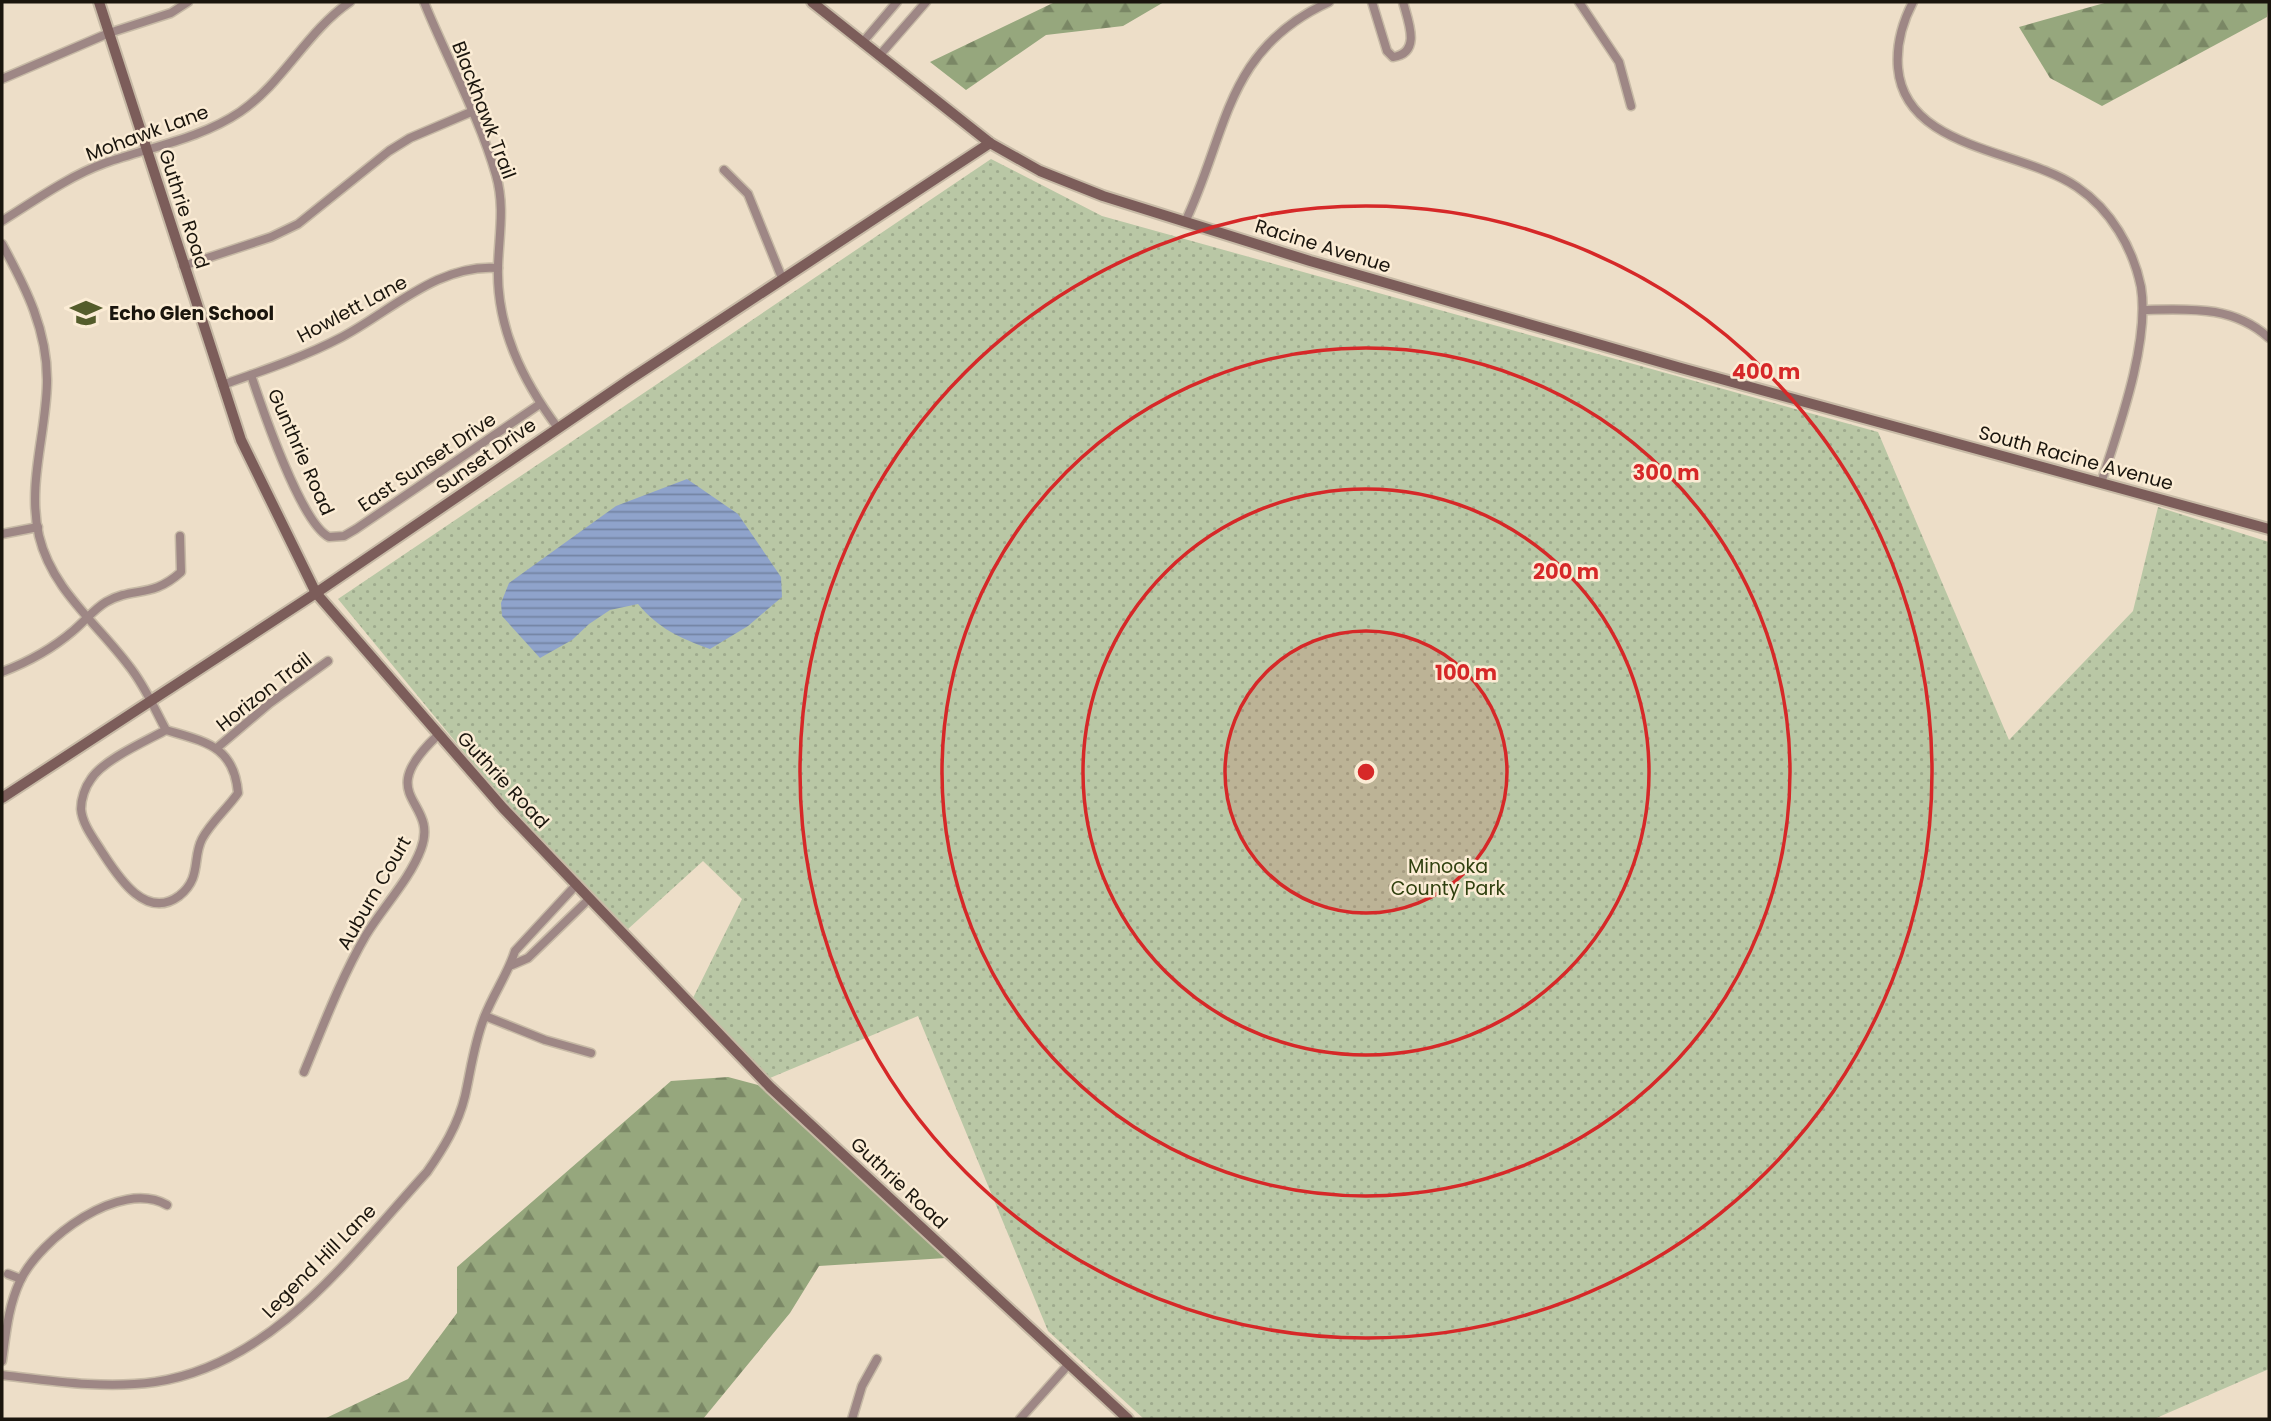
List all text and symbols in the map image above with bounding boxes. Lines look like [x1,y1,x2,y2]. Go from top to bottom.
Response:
street label: Blackhawk Trail [445,37,523,183]
street label: Mohawk Lane [82,98,212,168]
street label: Guthrie Road [152,146,216,272]
street label: Racine Avenue [1252,212,1394,280]
street label: Howlett Lane [292,269,412,349]
school or university icon: Echo Glen School [69,296,103,330]
place label: Echo Glen School [109,300,274,327]
text: 400 m [1732,357,1800,386]
street label: Gunthrie Road [261,384,341,520]
street label: East Sunset Drive [353,406,501,518]
street label: Sunset Drive [430,411,542,501]
street label: South Racine Avenue [1976,419,2176,497]
text: 300 m [1633,458,1699,487]
text: 200 m [1533,557,1599,586]
street label: Horizon Trail [211,646,317,738]
text: 100 m [1435,658,1497,687]
street label: Guthrie Road [451,725,555,835]
centre of rings [1354,760,1378,784]
street label: Auburn Court [330,831,418,955]
park label: Minooka County Park [1391,853,1505,902]
street label: Guthrie Road [844,1131,954,1235]
street label: Legend Hill Lane [256,1198,382,1324]

